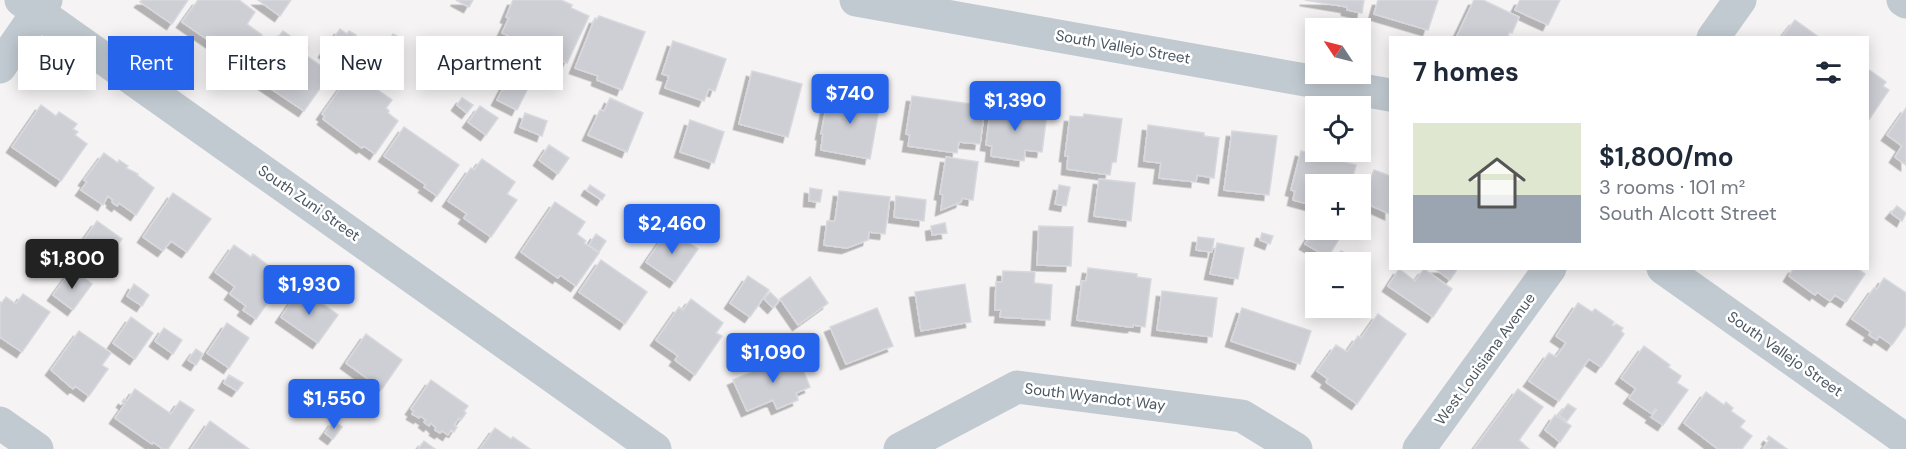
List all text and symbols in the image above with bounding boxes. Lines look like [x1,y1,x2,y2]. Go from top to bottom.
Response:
north arrow [1305,18,1371,84]
map controls [1305,18,1371,318]
street label: South Vallejo Street [1054,25,1192,69]
chip: Buy [18,36,96,90]
chip: Rent [108,36,194,90]
chip: Filters [206,36,308,90]
chip: New [320,36,404,90]
chip: Apartment [416,36,563,90]
text: 7 homes [1413,55,1519,89]
icon: filters [1812,56,1845,89]
pin: $740 [814,74,886,125]
text: $740 [826,80,874,106]
pin: $1,390 [966,81,1064,132]
text: $1,390 [984,87,1046,113]
button: locate [1305,96,1371,162]
text: $1,800/mo [1599,140,1734,174]
icon: home [1461,147,1533,219]
street label: South Zuni Street [254,160,364,246]
button: + [1305,174,1371,240]
text: 3 rooms · 101 m² [1599,174,1745,200]
text: South Alcott Street [1599,200,1777,226]
pin: $2,460 [623,204,721,255]
text: $2,460 [638,210,706,236]
pin: $1,800 [23,239,121,290]
text: $1,800 [39,245,105,271]
button: − [1305,252,1371,318]
pin: $1,930 [260,265,358,316]
text: $1,930 [278,271,340,297]
street label: West Louisiana Avenue [1430,289,1540,429]
street label: South Vallejo Street [1723,307,1847,401]
pin: $1,090 [724,333,822,384]
text: $1,090 [740,339,806,365]
street label: South Wyandot Way [1023,378,1167,416]
pin: $1,550 [285,379,383,430]
text: $1,550 [302,385,366,411]

